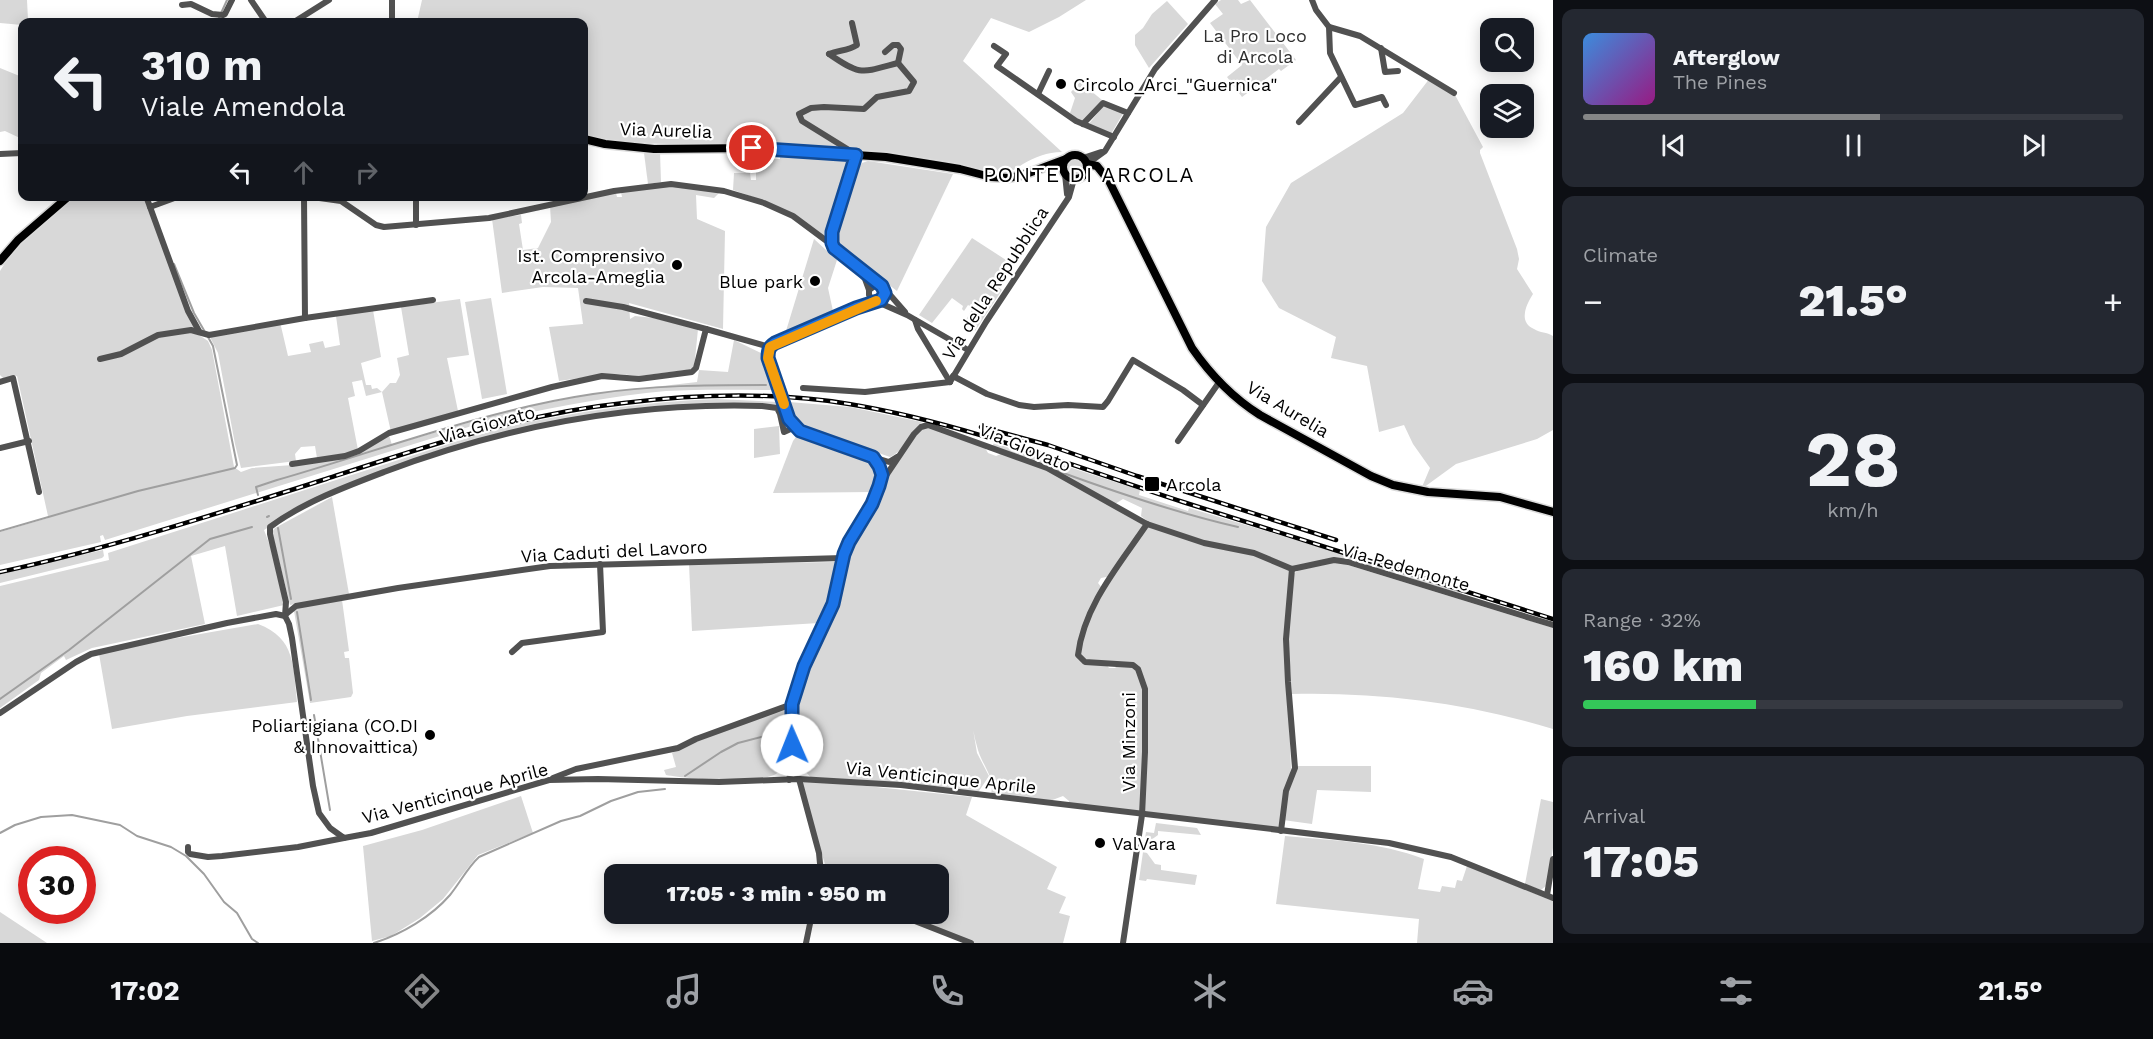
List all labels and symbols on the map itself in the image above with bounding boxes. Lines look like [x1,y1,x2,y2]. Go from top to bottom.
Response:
park label: La Pro Loco di Arcola [1203,25,1307,67]
place label: Circolo_Arci_"Guernica" [1073,74,1278,95]
marker: Circolo_Arci_"Guernica" [1054,77,1068,91]
street label: Via Aurelia [619,118,713,142]
pin [726,122,777,173]
district label: PONTE DI ARCOLA [983,162,1195,187]
street label: Via della Repubblica [938,202,1052,364]
place label: Ist. Comprensivo Arcola-Ameglia [517,245,665,287]
marker: Ist. Comprensivo Arcola-Ameglia [670,258,684,272]
place label: Blue park [719,271,803,292]
marker: Blue park [808,274,822,288]
street label: Via Aurelia [1243,376,1333,442]
street label: Via Giovato [437,401,537,447]
street label: Via Giovato [976,418,1074,476]
place label: Arcola [1166,474,1222,495]
marker: Arcola [1143,475,1161,493]
street label: Via Caduti del Lavoro [520,536,708,566]
street label: Via Pedemonte [1340,539,1472,595]
street label: Via Minzoni [1118,692,1139,792]
position arrow [760,713,824,777]
place label: Poliartigiana (CO.DI & Innovaittica) [251,715,418,757]
marker: Poliartigiana (CO.DI & Innovaittica) [423,728,437,742]
street label: Via Venticinque Aprile [845,757,1037,797]
street label: Via Venticinque Aprile [360,758,550,828]
place label: ValVara [1112,833,1176,854]
marker: ValVara [1093,836,1107,850]
speed limit sign: 30 [18,846,96,924]

